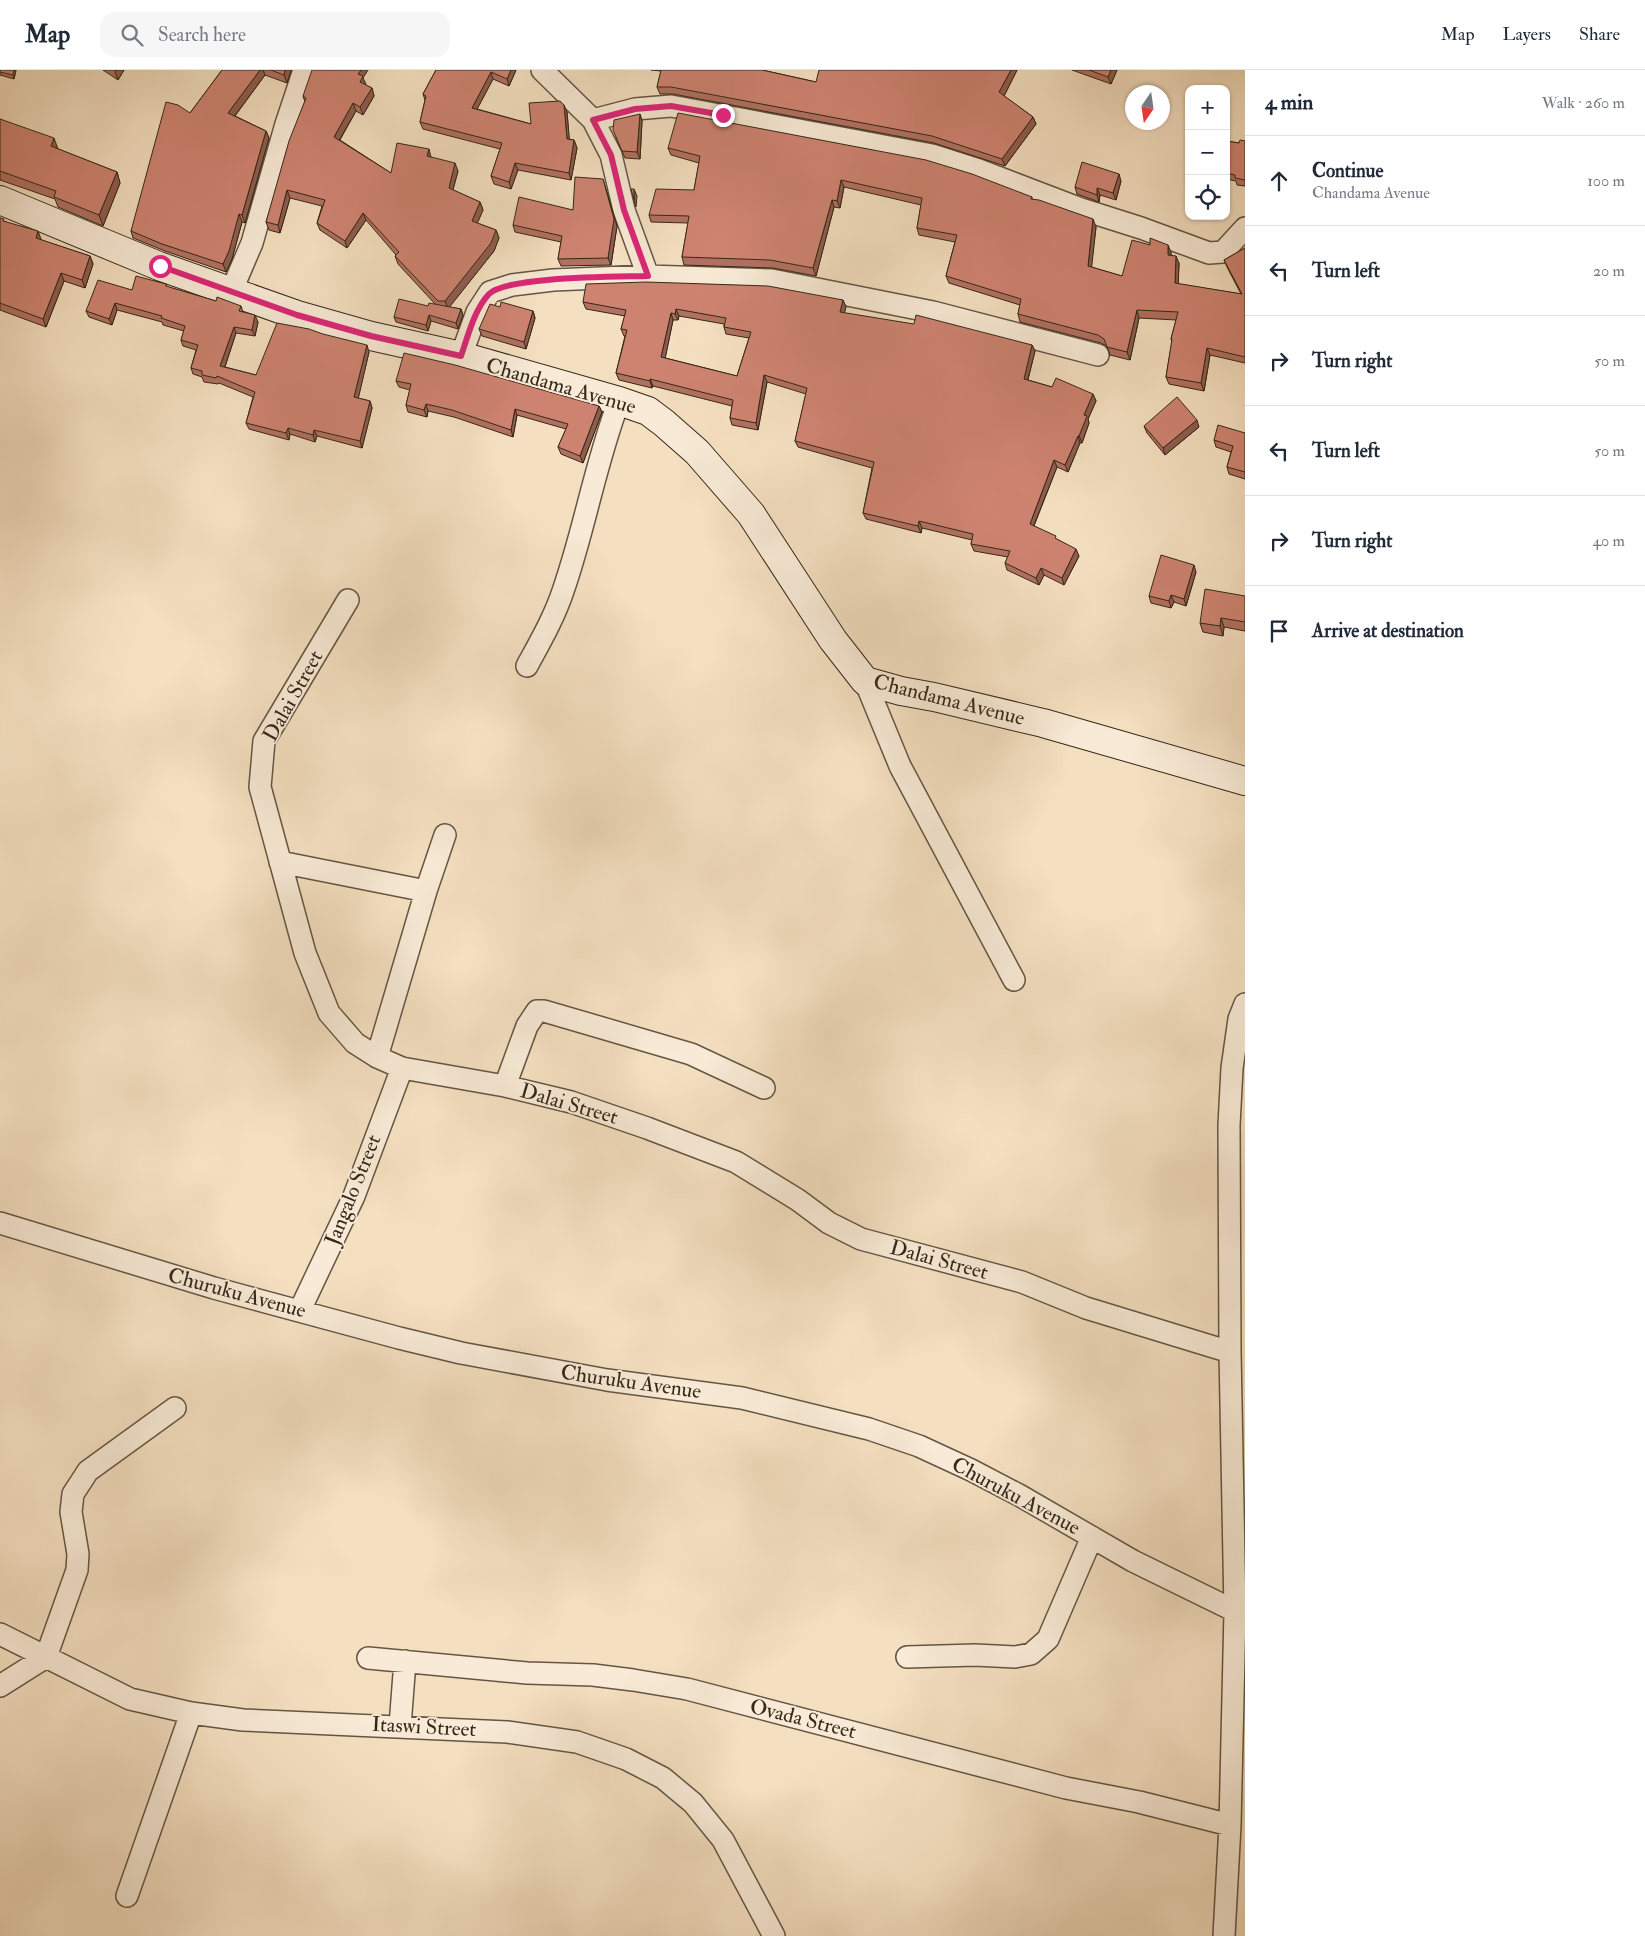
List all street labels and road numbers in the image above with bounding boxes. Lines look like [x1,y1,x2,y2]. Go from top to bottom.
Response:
street label: Chandama Avenue [483,352,639,420]
street label: Dalai Street [257,645,329,746]
street label: Chandama Avenue [871,668,1028,732]
street label: Dalai Street [517,1077,621,1131]
street label: Jangalo Street [318,1131,387,1250]
street label: Dalai Street [887,1234,991,1286]
street label: Churuku Avenue [165,1262,309,1324]
street label: Churuku Avenue [559,1359,703,1405]
street label: Churuku Avenue [947,1451,1085,1541]
street label: Ovada Street [747,1693,859,1745]
street label: Itaswi Street [371,1711,477,1743]

